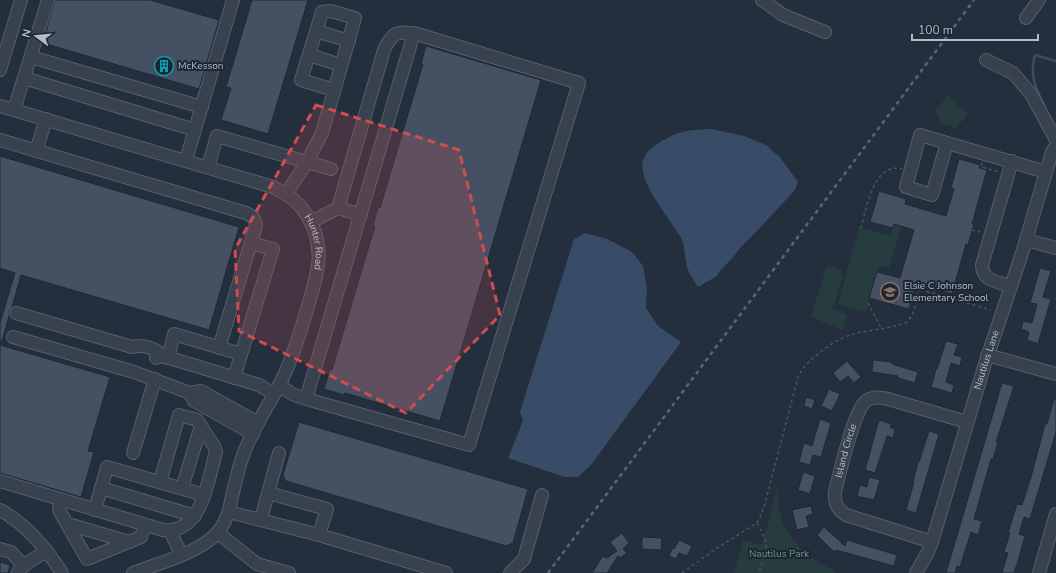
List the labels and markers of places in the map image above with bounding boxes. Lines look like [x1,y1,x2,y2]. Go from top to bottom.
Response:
building icon: McKesson [153,55,175,77]
place label: McKesson [178,59,224,73]
place label: Elsie C Johnson Elementary School [904,279,989,305]
school or university icon: Elsie C Johnson Elementary School [879,281,901,303]

